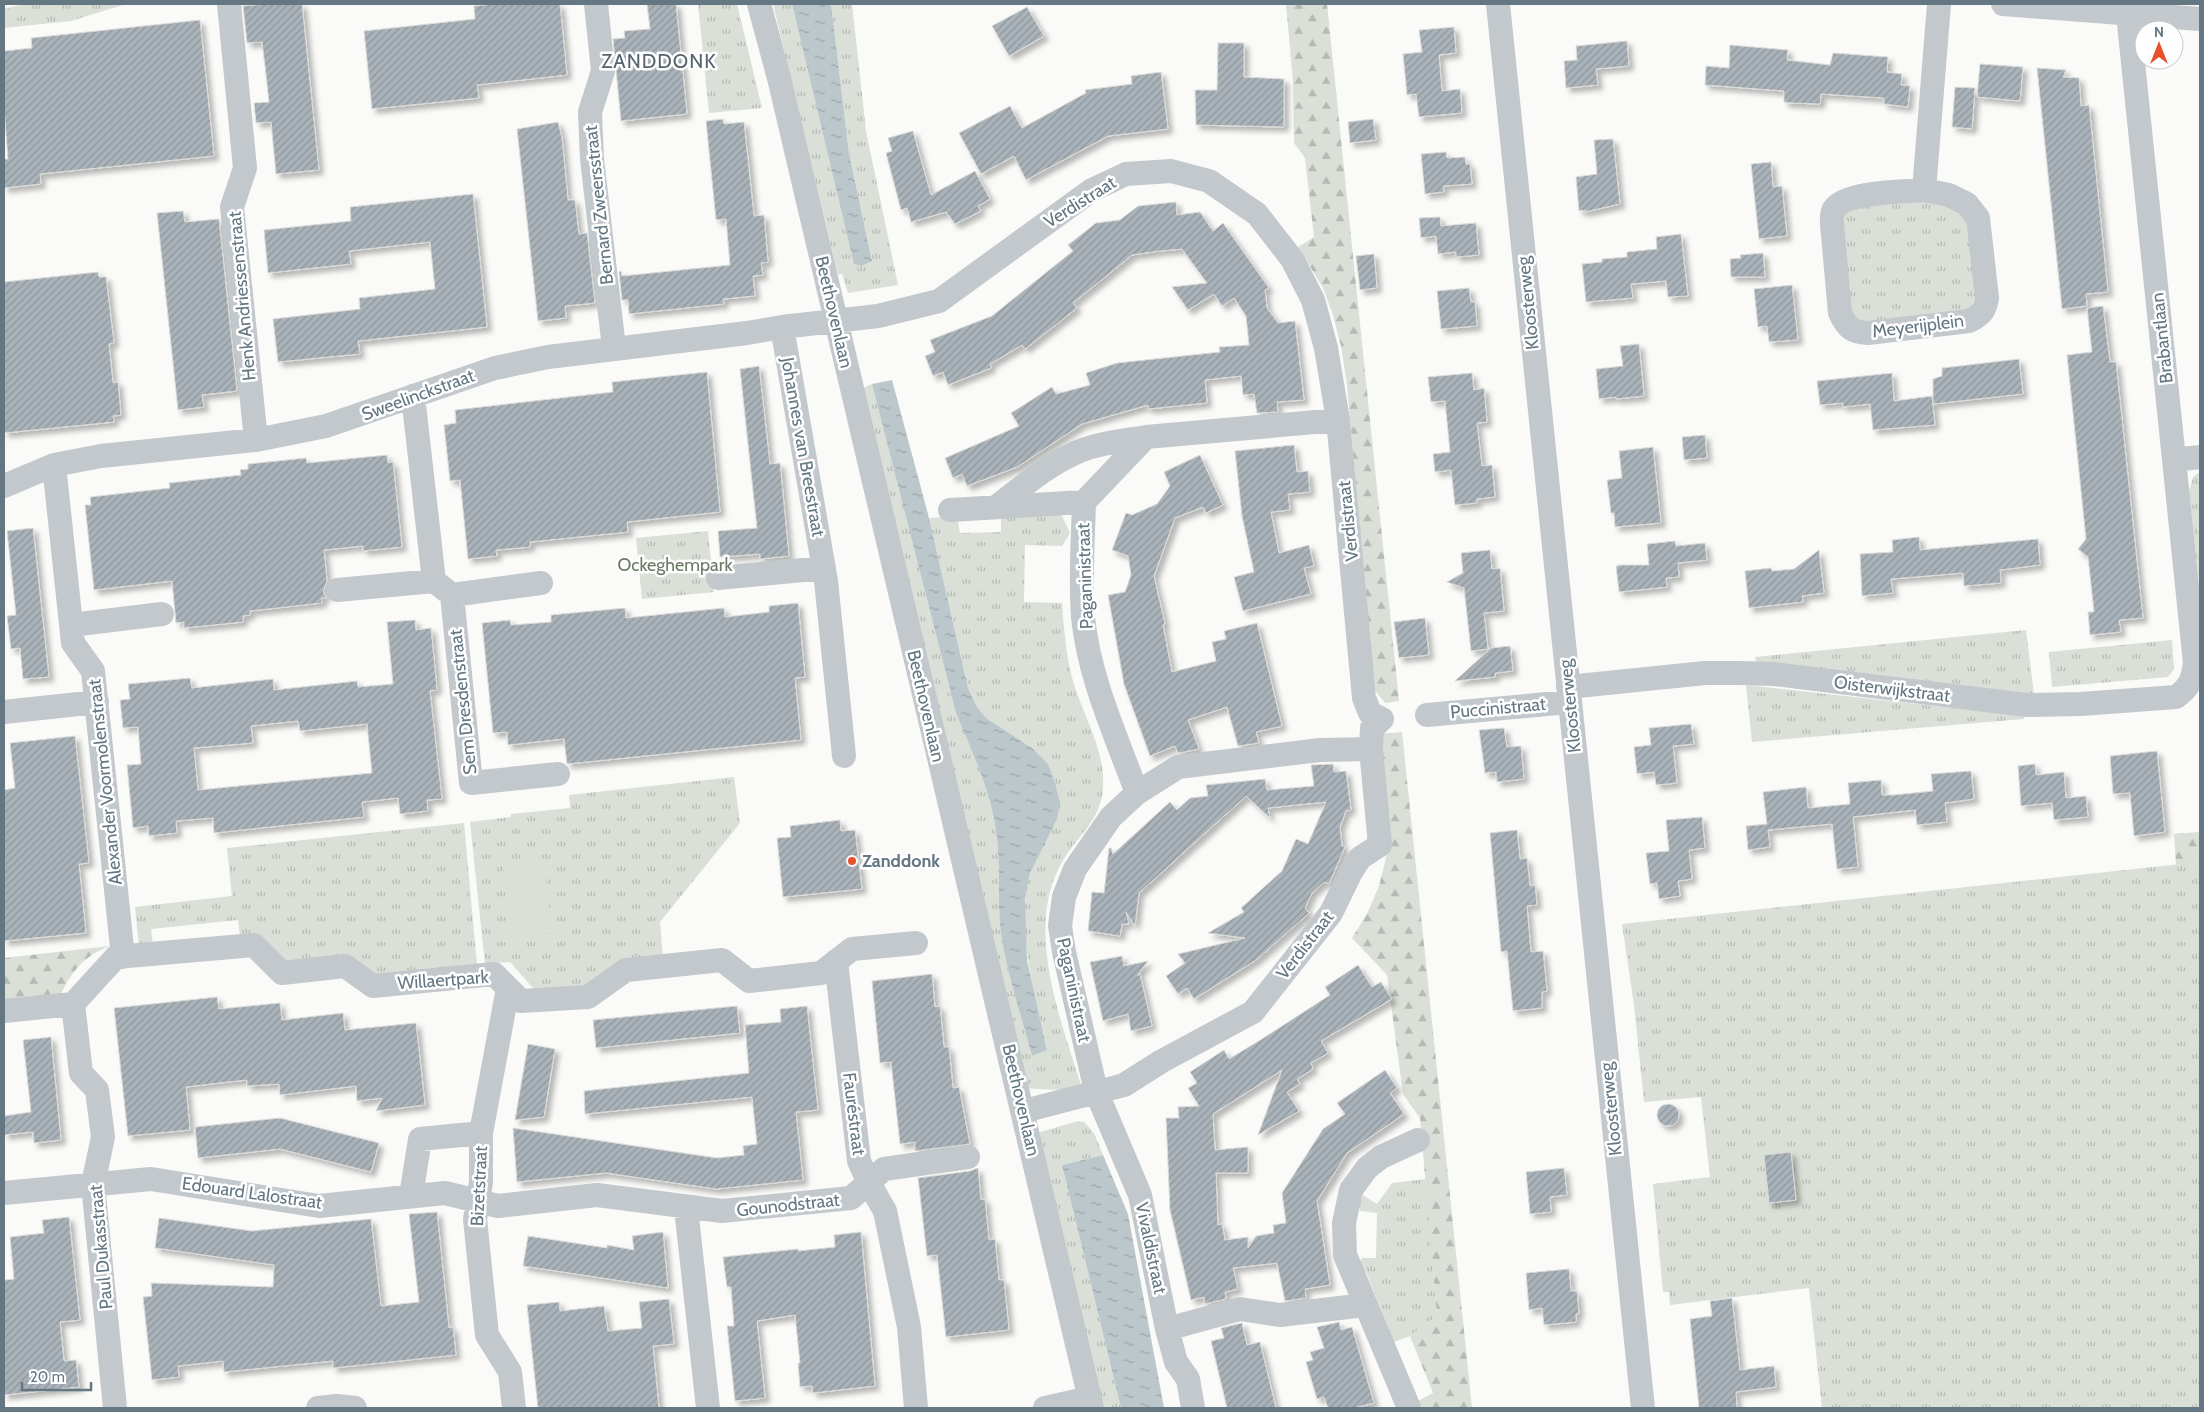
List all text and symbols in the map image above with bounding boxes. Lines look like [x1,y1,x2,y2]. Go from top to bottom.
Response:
north arrow [2134,20,2184,70]
text: N [2154,23,2164,41]
district label: ZANDDONK [601,49,717,73]
street label: Bernard Zweersstraat [580,124,618,286]
street label: Verdistraat [1040,171,1120,233]
street label: Henk Andriessenstraat [224,210,260,382]
street label: Beethovenlaan [810,254,858,370]
street label: Kloosterweg [1512,254,1544,351]
street label: Brabantlaan [2146,292,2178,384]
street label: Meyerijplein [1871,309,1965,343]
street label: Johannes van Breestraat [776,355,830,538]
street label: Sweelinckstraat [359,364,477,426]
street label: Verdistraat [1333,480,1363,562]
street label: Paganinistraat [1072,523,1098,629]
park label: Ockeghempark [618,554,733,576]
street label: Sem Dresdenstraat [444,628,482,776]
street label: Beethovenlaan [902,648,950,764]
street label: Kloosterweg [1554,657,1586,754]
street label: Oisterwijkstraat [1833,671,1951,707]
street label: Alexander Voormolenstraat [83,678,127,886]
street label: Puccinistraat [1449,693,1547,723]
place label: Zanddonk [862,850,940,872]
marker: Zanddonk [846,855,858,867]
street label: Verdistraat [1272,906,1338,984]
street label: Paganinistraat [1052,936,1096,1044]
street label: Willaertpark [397,966,490,994]
street label: Beethovenlaan [997,1042,1045,1158]
street label: Kloosterweg [1595,1060,1627,1157]
street label: Fauréstraat [838,1071,870,1157]
street label: Bizetstraat [466,1145,492,1227]
street label: Edouard Lalostraat [181,1172,323,1214]
street label: Paul Dukasstraat [85,1184,117,1310]
street label: Gounodstraat [735,1189,841,1221]
street label: Vivaldistraat [1131,1200,1171,1296]
scale bar [22,1360,91,1392]
text: 20 m [30,1368,65,1386]

